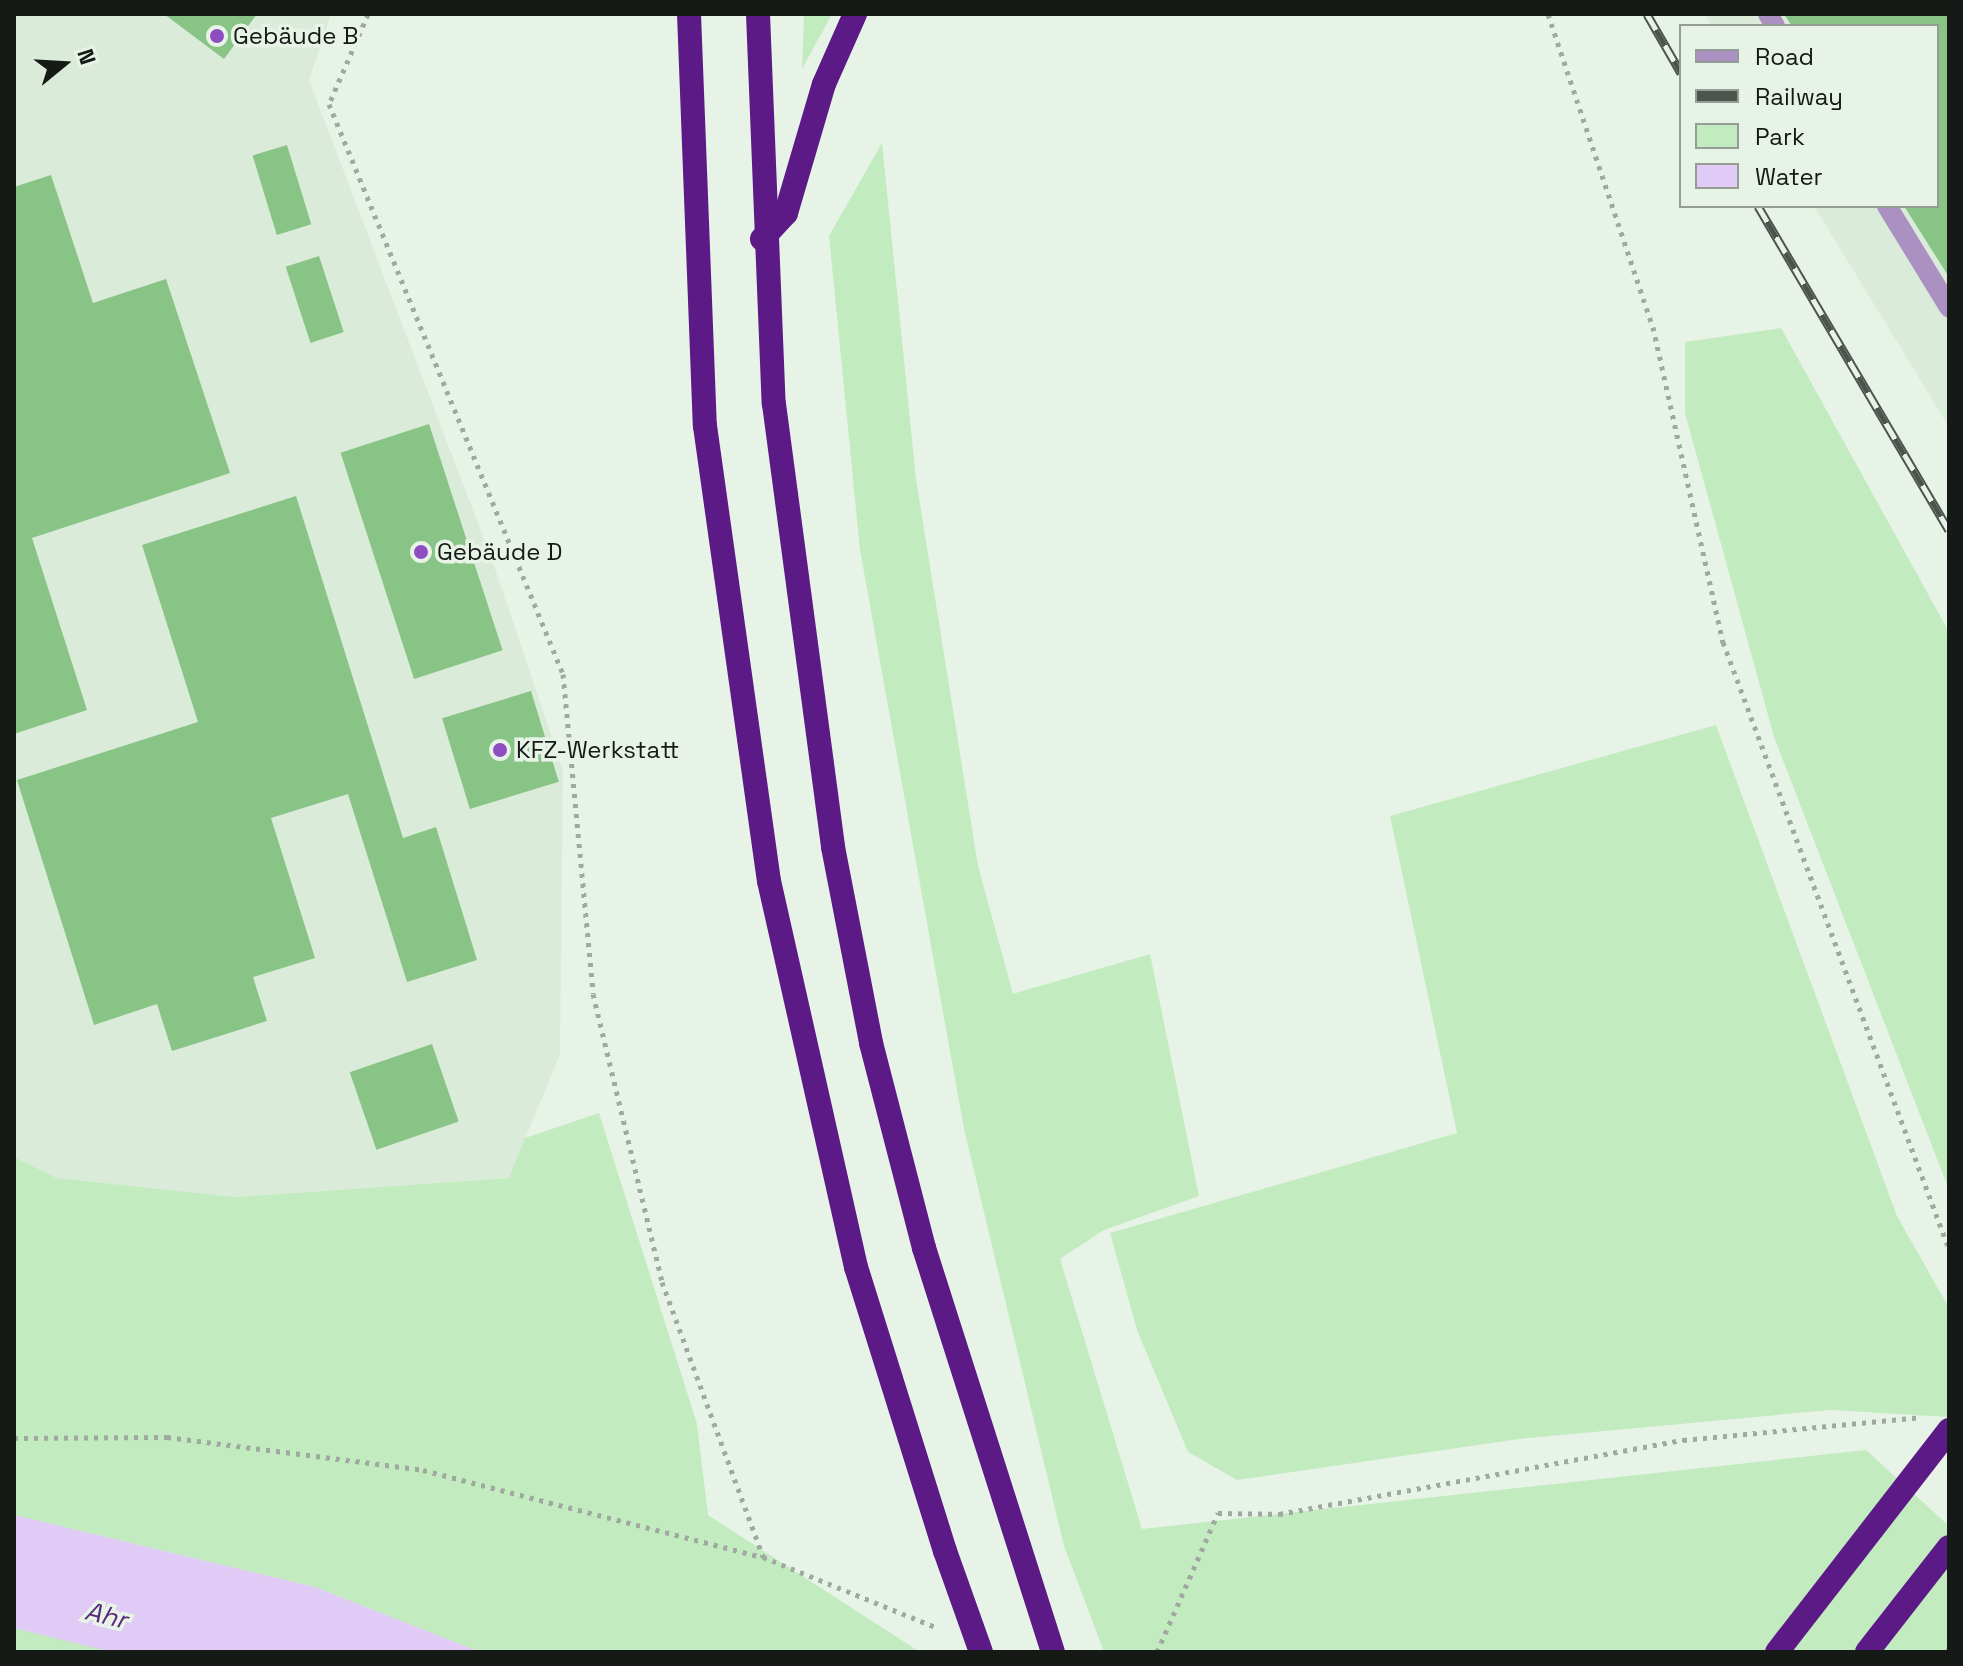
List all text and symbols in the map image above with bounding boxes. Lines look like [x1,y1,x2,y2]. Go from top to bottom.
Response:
place label: Gebäude B [233,22,358,50]
north arrow [24,24,104,104]
legend [1679,24,1939,208]
marker: Gebäude B [208,27,226,45]
text: Road [1755,41,1814,72]
text: N [71,45,102,68]
text: Railway [1755,81,1843,112]
text: Park [1755,121,1805,152]
text: Water [1755,161,1823,192]
place label: Gebäude D [437,538,562,566]
marker: Gebäude D [412,543,430,561]
place label: KFZ-Werkstatt [516,736,679,764]
marker: KFZ-Werkstatt [491,741,509,759]
water label: Ahr [82,1596,130,1636]

